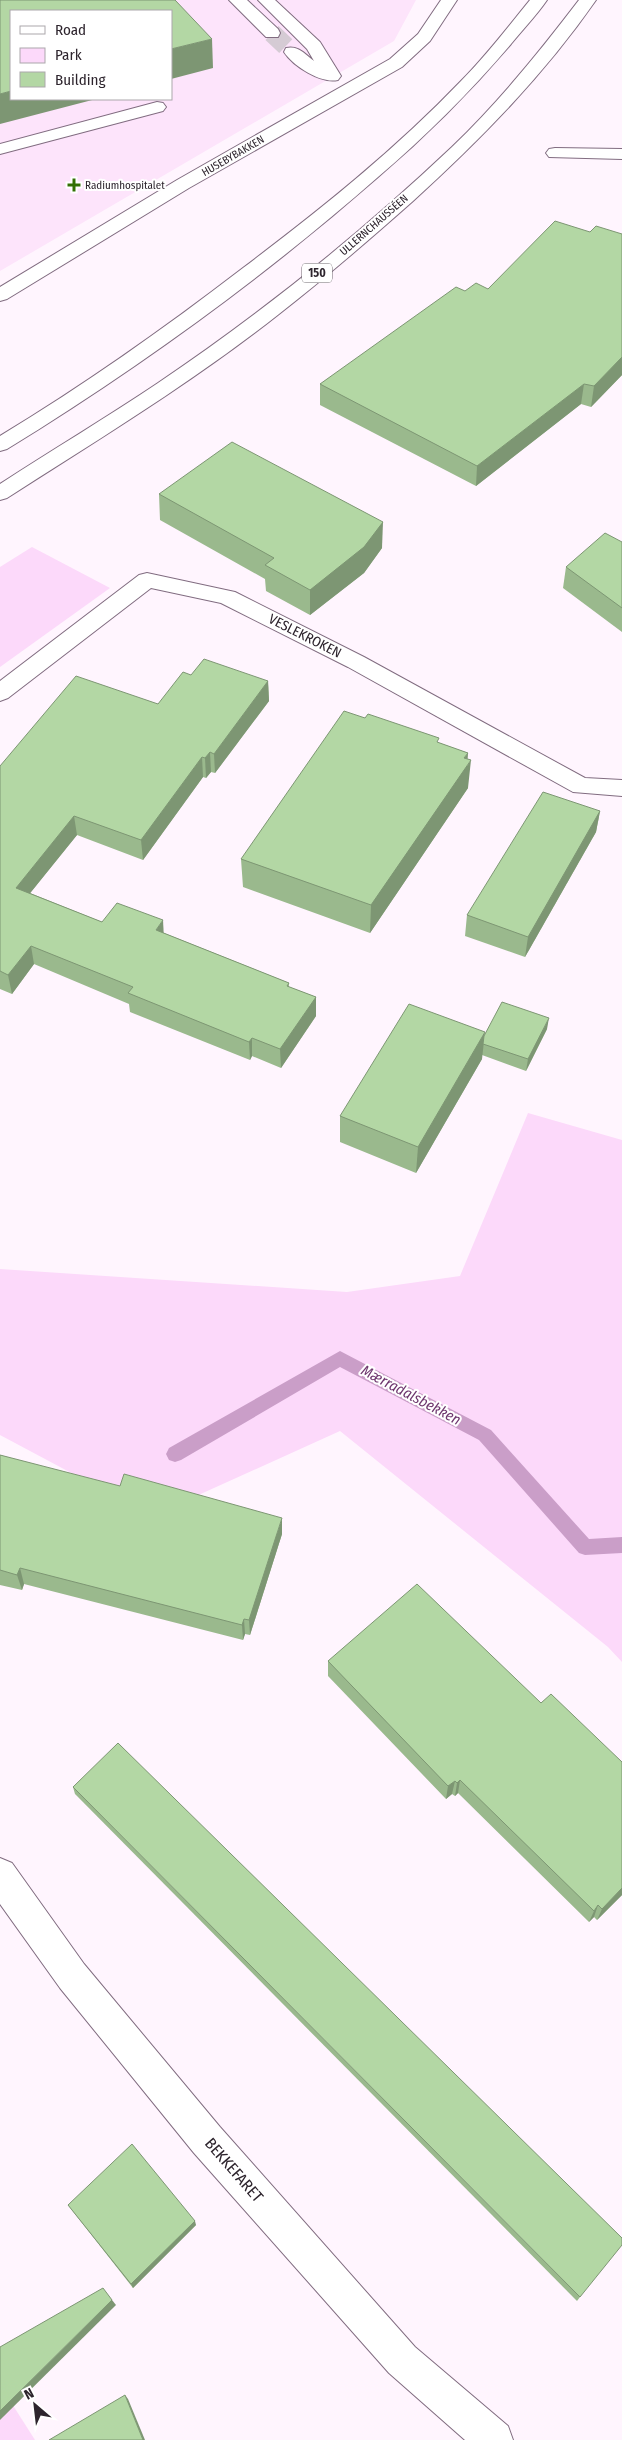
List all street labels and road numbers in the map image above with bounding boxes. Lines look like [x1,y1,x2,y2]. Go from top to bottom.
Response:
street label: HUSEBYBAKKEN [199,133,267,179]
street label: ULLERNCHAUSSÉEN [337,191,411,258]
road number: 150 [302,264,332,282]
street label: VESLEKROKEN [266,610,344,662]
street label: BEKKEFARET [201,2134,267,2206]

